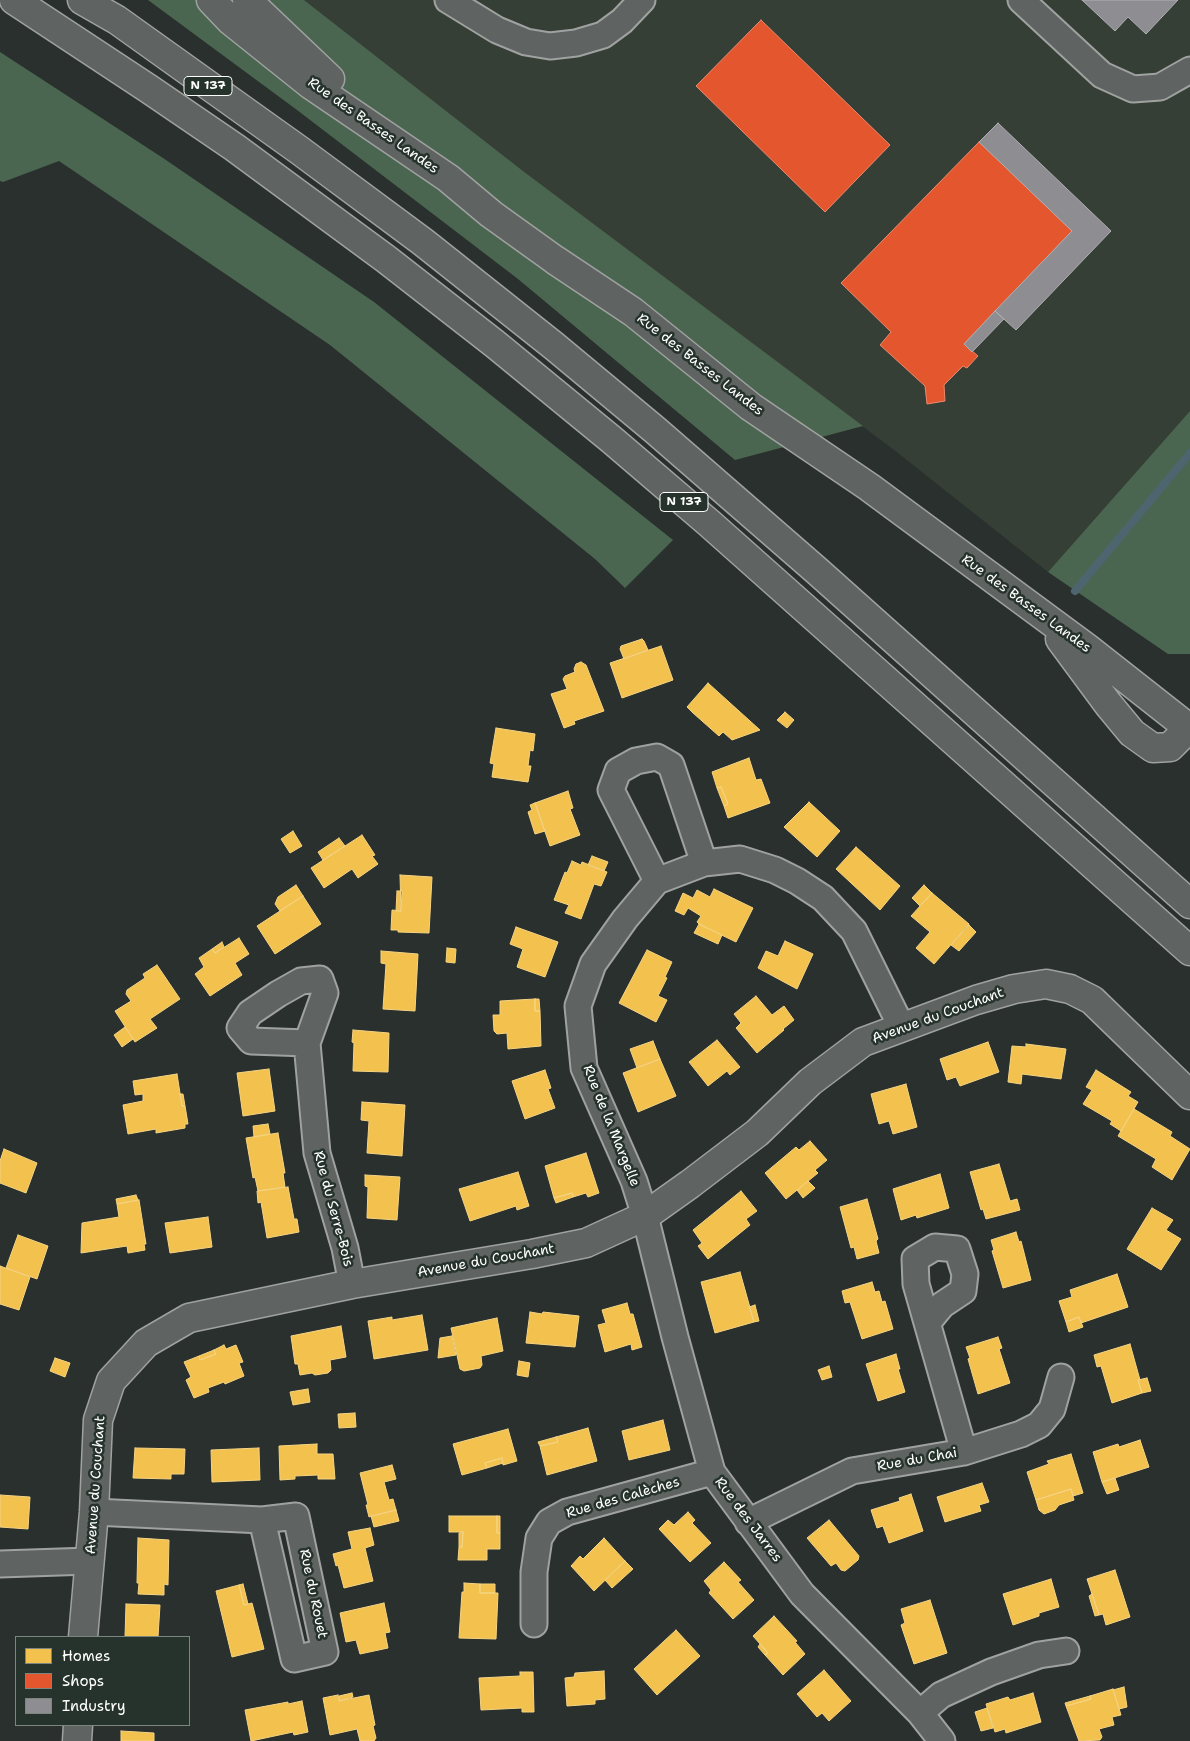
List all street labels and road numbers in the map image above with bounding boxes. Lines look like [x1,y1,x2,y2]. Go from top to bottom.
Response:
street label: Rue des Basses Landes [304,74,442,178]
road number: N 137 [184,76,232,95]
street label: Rue des Basses Landes [633,310,767,420]
road number: N 137 [660,492,708,512]
street label: Rue des Basses Landes [958,551,1094,657]
street label: Avenue du Couchant [870,984,1006,1048]
street label: Rue de la Margelle [579,1063,643,1189]
street label: Rue du Serre-Bois [309,1149,357,1269]
street label: Avenue du Couchant [416,1241,556,1281]
street label: Avenue du Couchant [83,1415,109,1555]
street label: Rue du Chai [876,1445,958,1475]
street label: Rue des Calèches [564,1474,682,1522]
street label: Rue des Jarres [711,1474,785,1566]
street label: Rue du Rouet [295,1548,331,1640]

